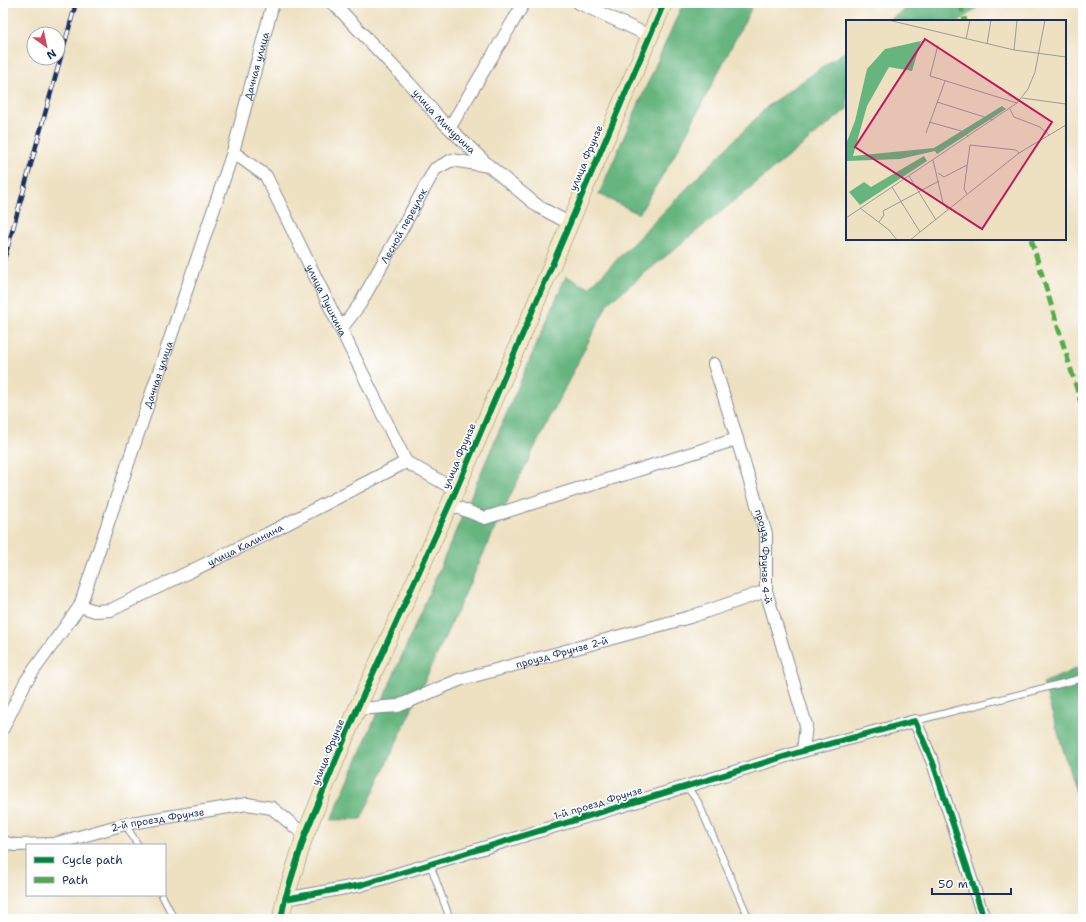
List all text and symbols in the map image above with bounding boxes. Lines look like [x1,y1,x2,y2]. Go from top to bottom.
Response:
inset map [846,20,1066,240]
north arrow [26,26,66,66]
street label: Дачная улица [241,30,272,101]
text: N [43,45,59,63]
street label: улица Мичурина [410,86,479,157]
street label: улица Фрунзе [566,123,606,193]
street label: Лесной переулок [377,185,430,266]
street label: улица Пушкина [304,262,350,339]
street label: Дачная улица [141,339,176,410]
street label: улица Фрунзе [439,421,479,491]
street label: проузд Фрунзе 4-й [752,508,776,606]
street label: улица Калинина [205,520,286,569]
street label: проузд Фрунзе 2-й [514,633,610,671]
street label: улица Фрунзе [309,717,347,787]
street label: 1-й проезд Фрунзе [552,783,644,823]
street label: 2-й проезд Фрунзе [109,805,206,834]
legend [26,844,166,896]
text: Cycle path [62,852,123,868]
scale bar [932,870,1011,896]
text: Path [62,872,88,888]
text: 50 m [938,876,968,892]

